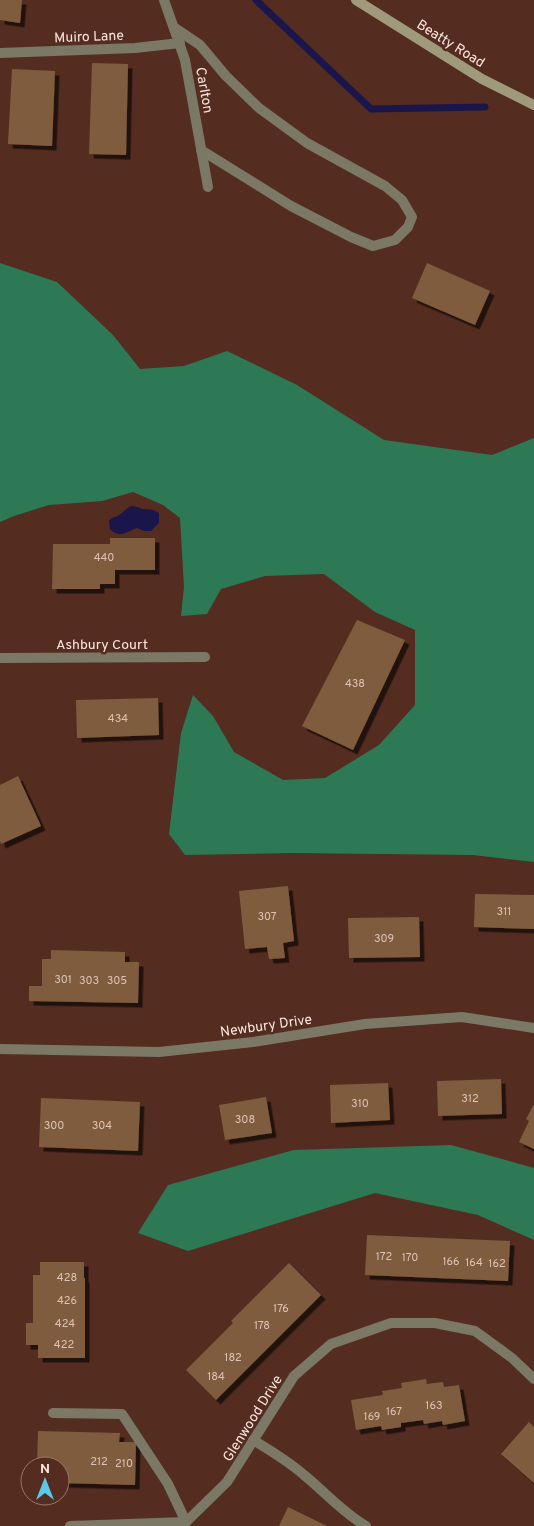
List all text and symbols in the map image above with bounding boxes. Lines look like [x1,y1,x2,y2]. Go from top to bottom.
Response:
street label: Beatty Road [413,17,487,72]
street label: Muiro Lane [54,28,124,47]
street label: Carlton [191,66,216,115]
house number: 440 [94,551,114,565]
street label: Ashbury Court [56,637,148,654]
house number: 438 [345,677,365,691]
house number: 434 [108,712,128,726]
house number: 311 [497,905,511,919]
house number: 307 [258,910,277,924]
house number: 309 [374,932,394,946]
house number: 301 [54,973,72,987]
house number: 303 [79,974,99,988]
house number: 305 [107,974,127,988]
street label: Newbury Drive [219,1012,313,1041]
house number: 312 [461,1092,479,1106]
house number: 310 [351,1097,369,1111]
house number: 308 [235,1113,255,1127]
house number: 300 [44,1119,64,1133]
house number: 304 [92,1119,112,1133]
house number: 172 [376,1250,392,1264]
house number: 170 [402,1251,418,1265]
house number: 166 [442,1255,460,1269]
house number: 164 [465,1256,483,1270]
house number: 162 [488,1257,506,1271]
house number: 428 [57,1271,77,1285]
house number: 426 [57,1294,77,1308]
house number: 176 [273,1302,289,1316]
house number: 424 [55,1317,75,1331]
house number: 178 [254,1319,270,1333]
house number: 422 [54,1338,74,1352]
house number: 182 [224,1351,242,1365]
house number: 184 [207,1370,225,1384]
street label: Glenwood Drive [220,1372,287,1465]
house number: 163 [425,1399,443,1413]
house number: 167 [386,1405,402,1419]
house number: 169 [364,1410,380,1424]
house number: 212 [90,1455,108,1469]
north arrow [20,1456,70,1506]
house number: 210 [115,1457,133,1471]
text: N [40,1461,50,1478]

